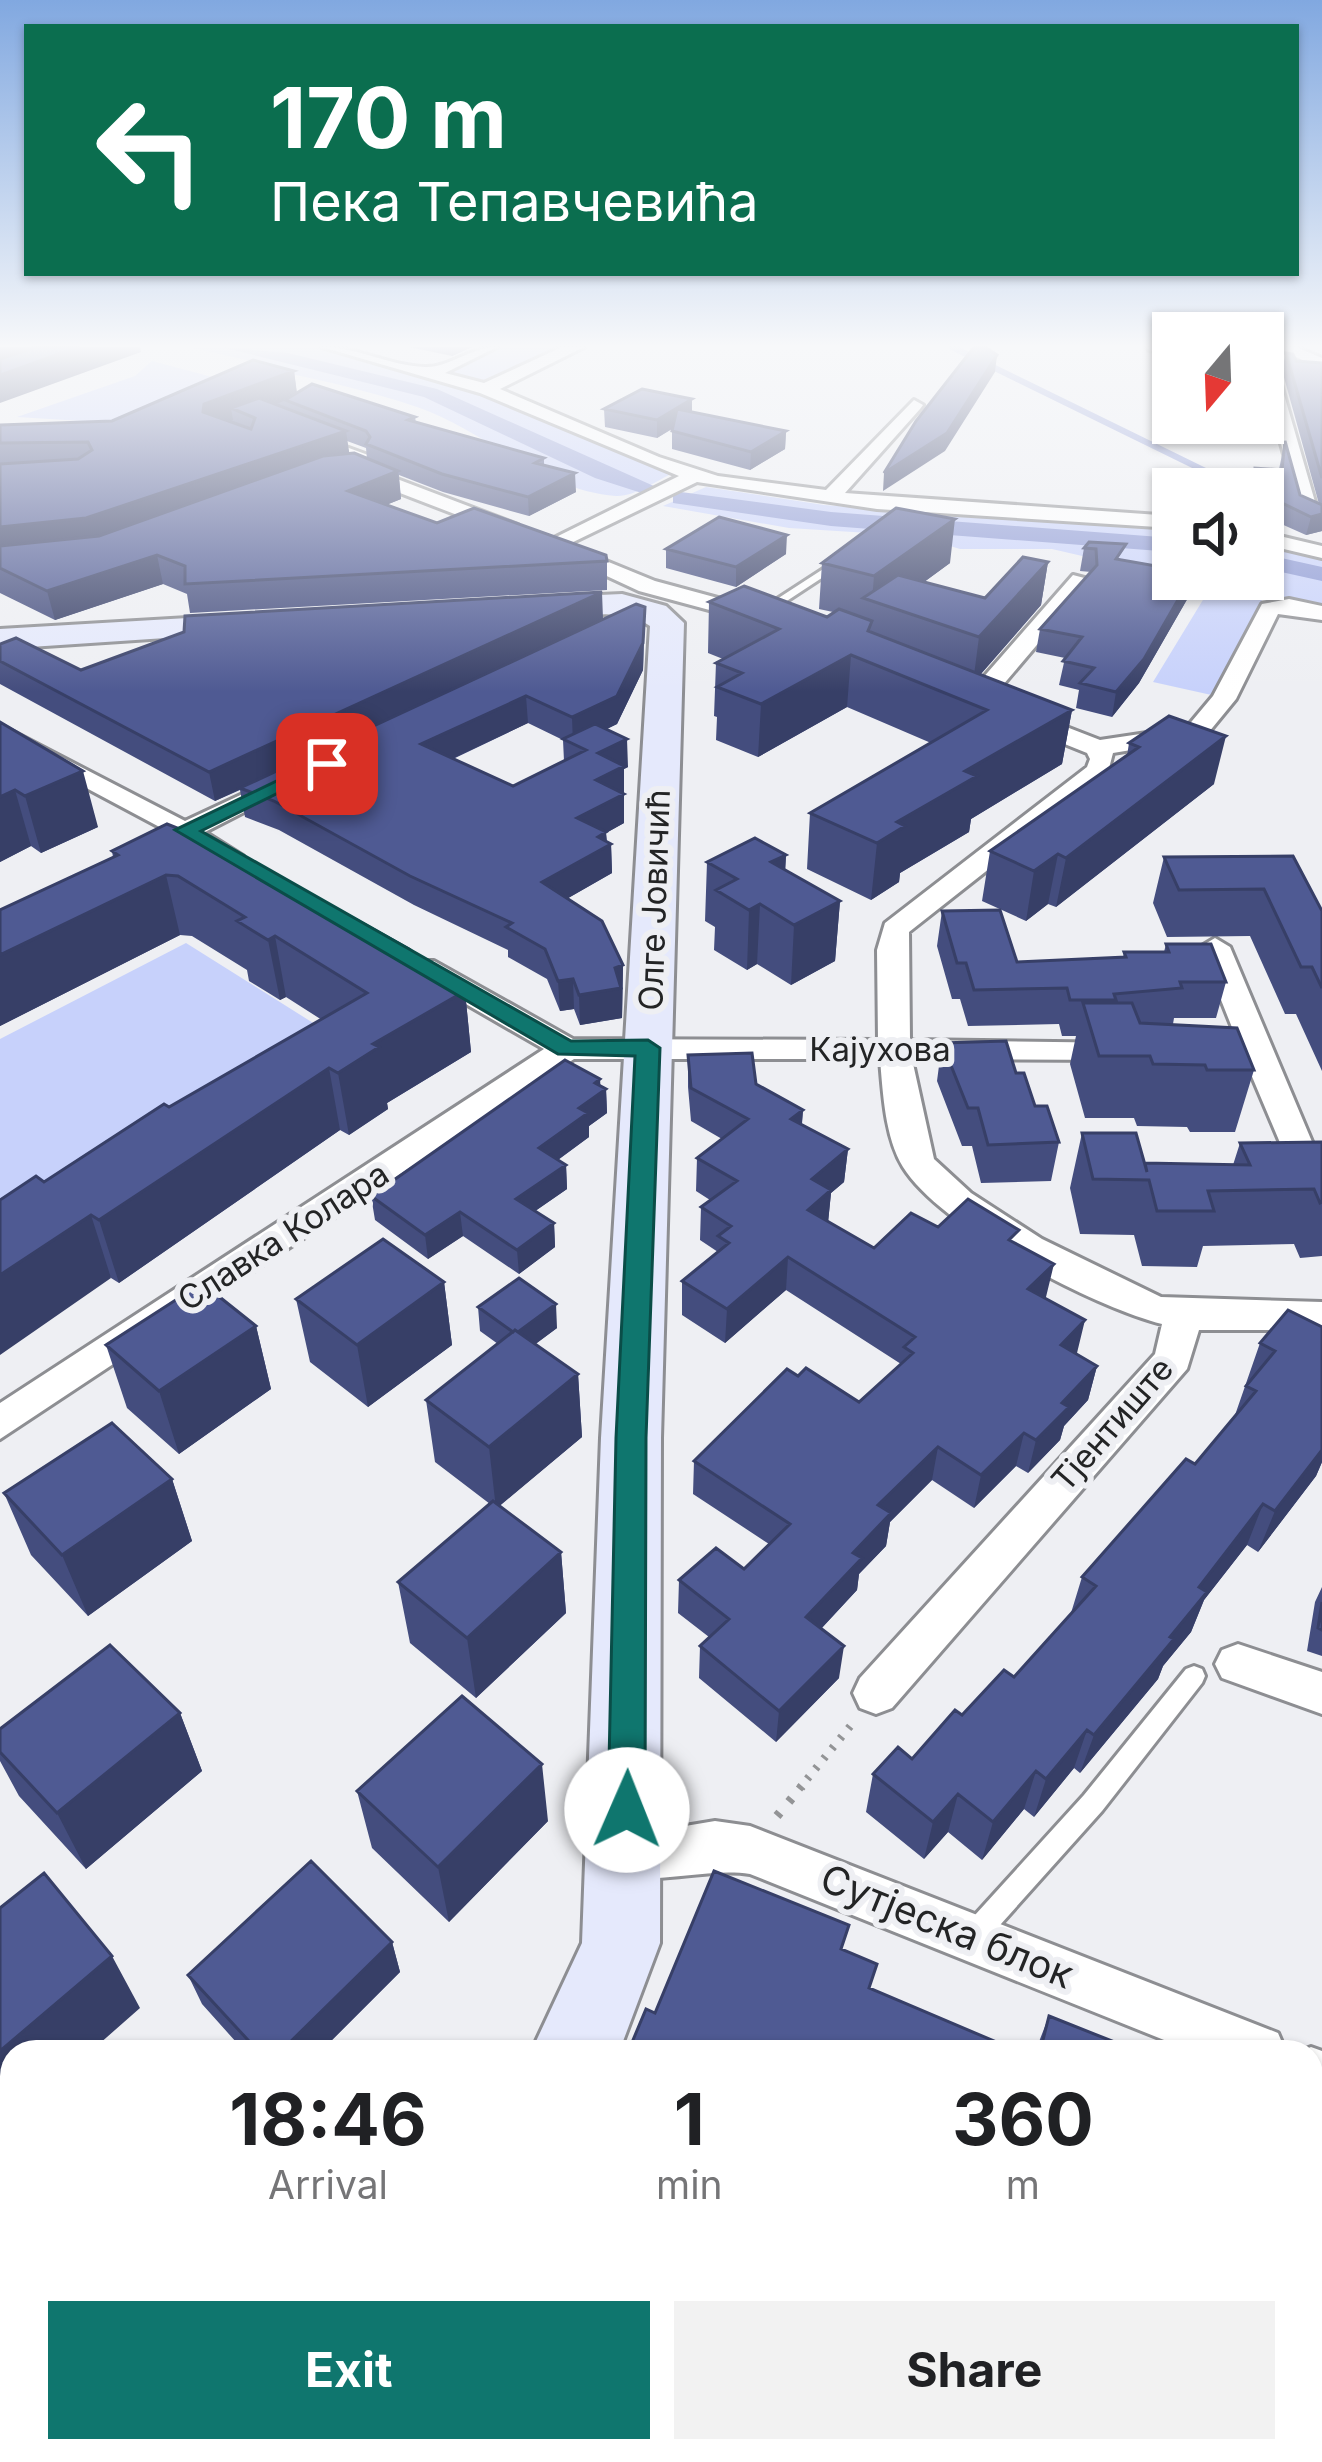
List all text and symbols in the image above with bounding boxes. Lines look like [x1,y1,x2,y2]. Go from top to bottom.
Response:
text: 170 m [270,67,507,168]
icon: left [72,72,228,228]
text: Пека Тепавчевића [270,169,758,234]
north arrow [1152,312,1284,444]
map controls [1152,312,1284,600]
button: sound [1152,468,1284,600]
pin [276,713,378,815]
icon: arrive [294,731,360,797]
street label: Олге Јовичић [630,789,678,1011]
street label: Кајухова [809,1029,951,1069]
street label: Славка Колара [170,1153,396,1319]
street label: Тјентиште [1043,1349,1181,1499]
position arrow [564,1747,690,1873]
street label: Сутјеска блок [814,1853,1080,1998]
text: 18:46 [229,2075,427,2162]
text: 1 [674,2075,705,2162]
text: 360 [952,2075,1094,2162]
text: Arrival [268,2161,388,2208]
text: min [656,2161,723,2208]
text: m [1006,2161,1040,2208]
button: Exit [48,2301,650,2439]
button: Share [674,2301,1275,2439]

